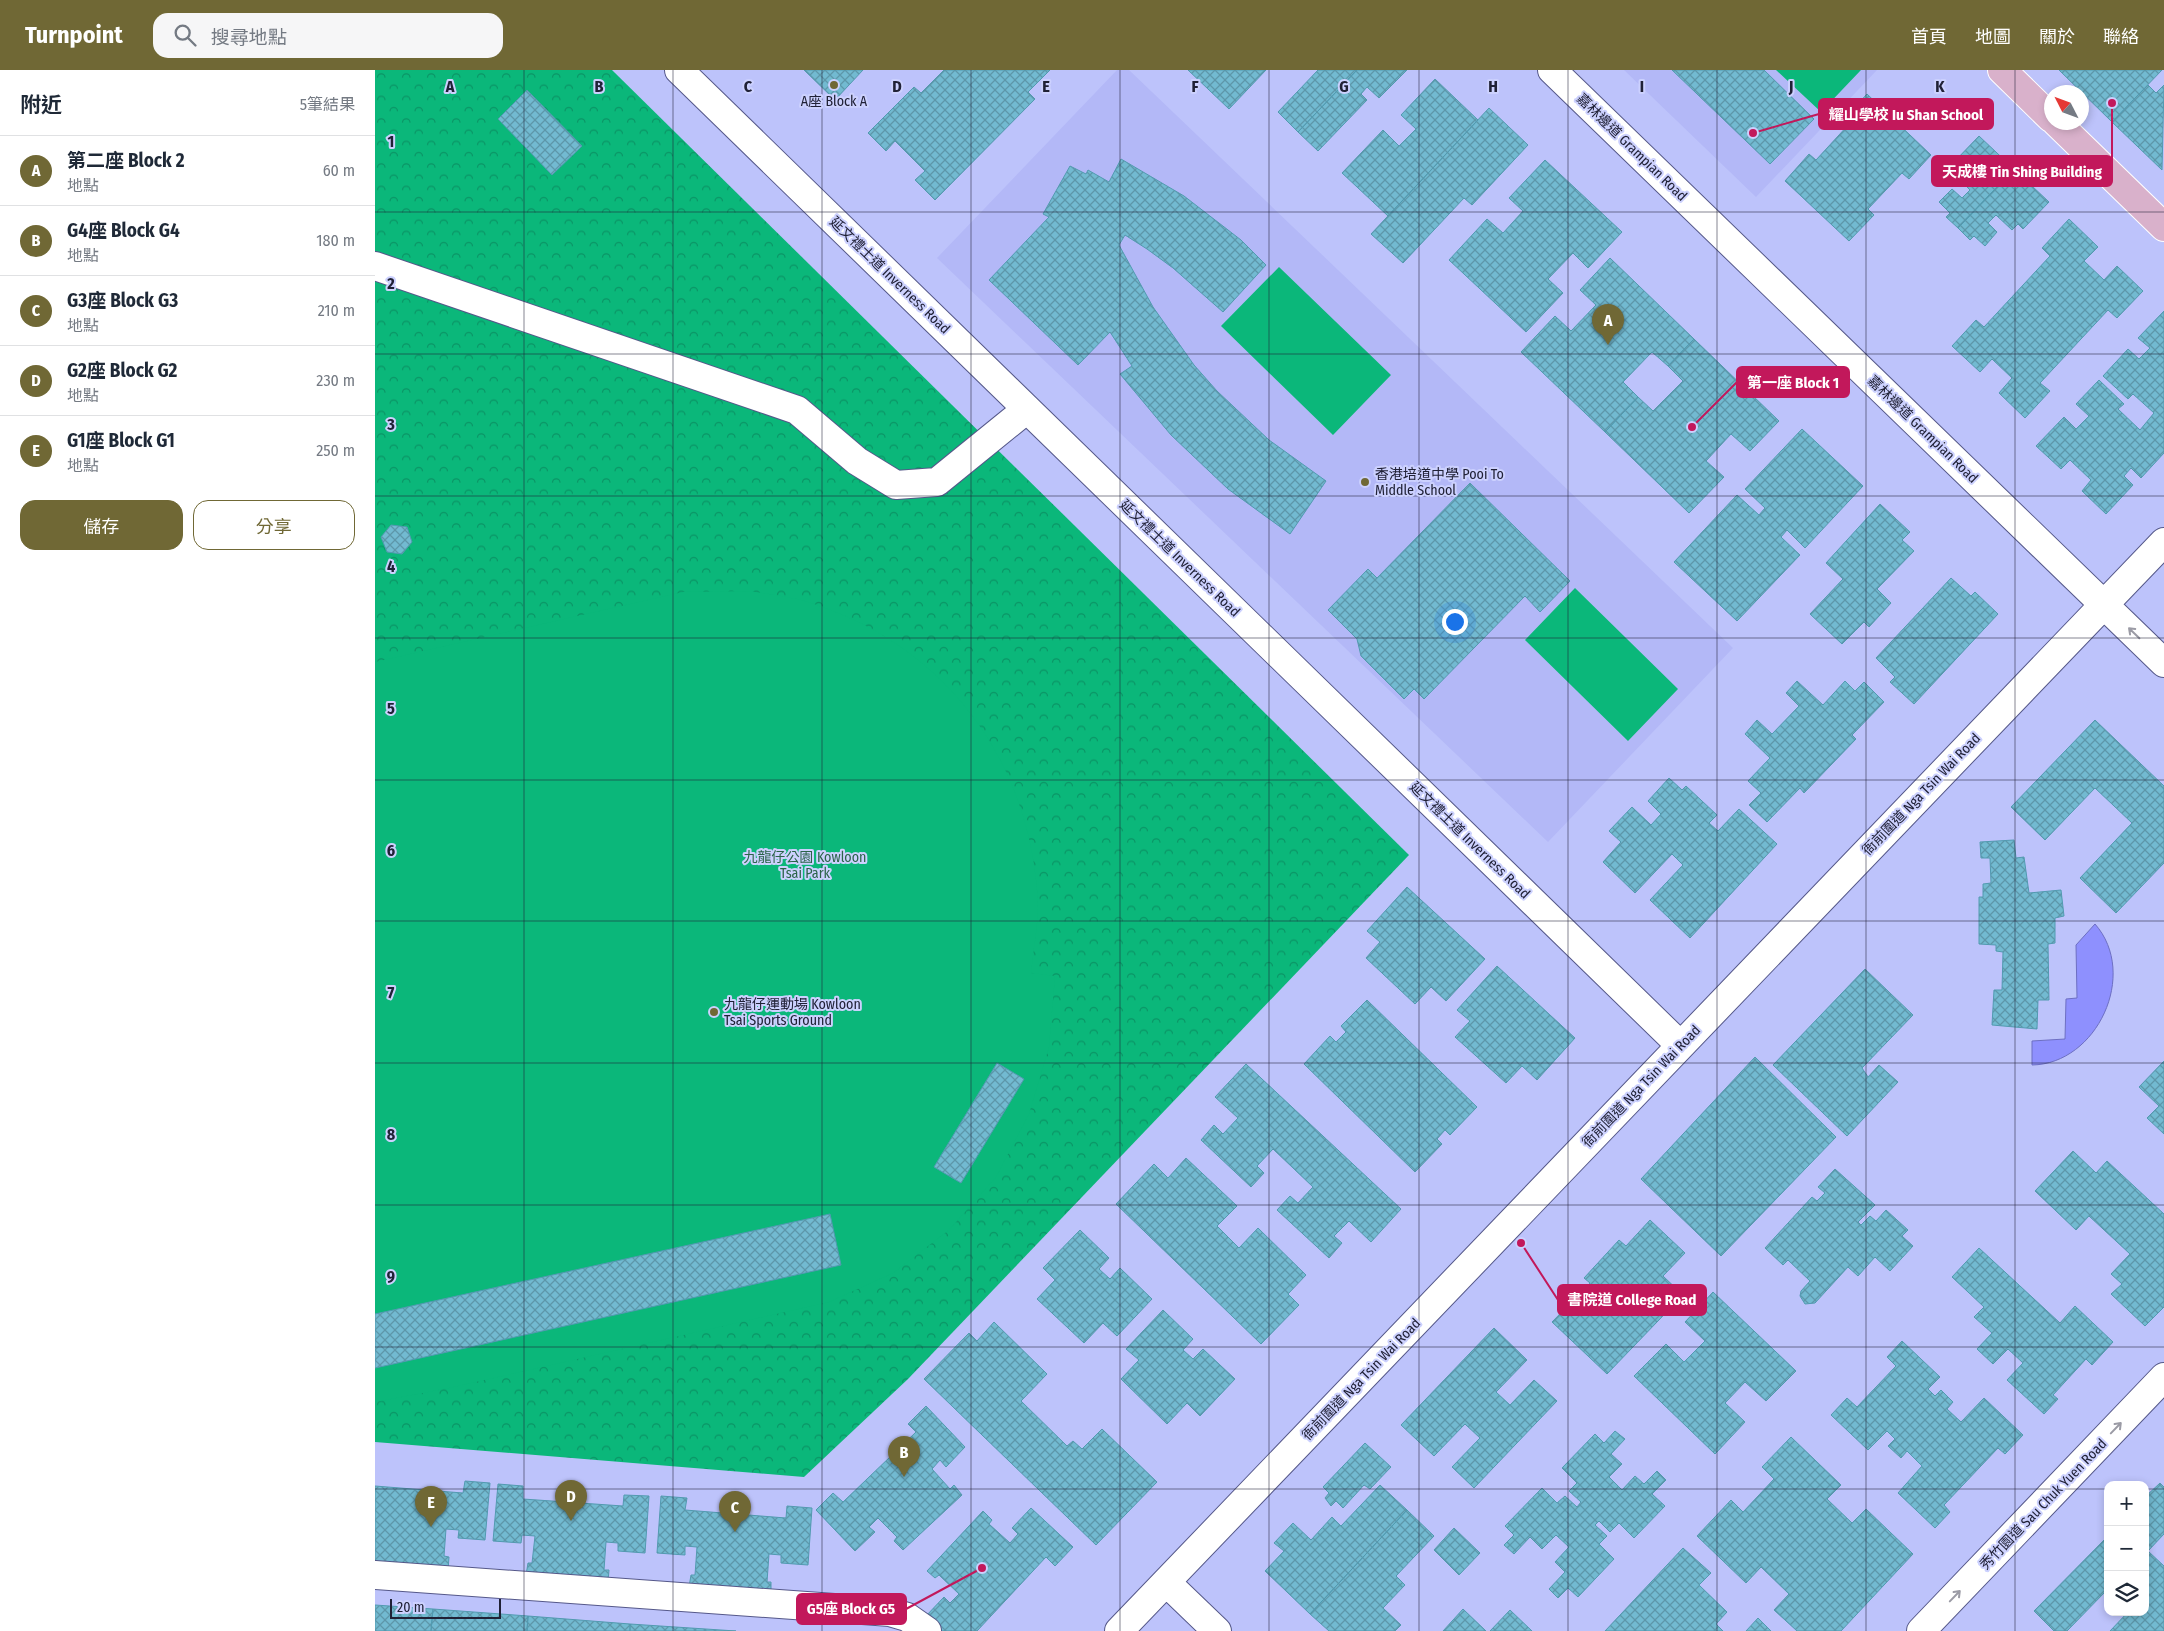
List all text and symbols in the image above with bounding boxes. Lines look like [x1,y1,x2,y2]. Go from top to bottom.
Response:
search box [153,13,503,58]
text: Turnpoint [25,21,123,49]
icon: search [171,21,199,49]
text: 搜尋地點 [211,26,287,49]
text: 首頁 [1911,26,1947,48]
text: 地圖 [1975,26,2011,48]
text: 關於 [2039,26,2075,48]
text: 聯絡 [2103,26,2139,48]
text: A [445,77,455,96]
text: B [595,77,604,96]
text: C [744,77,753,96]
text: D [892,77,902,96]
text: E [1042,77,1050,96]
text: F [1191,77,1199,96]
text: G [1339,77,1349,96]
text: H [1488,77,1498,96]
text: I [1640,77,1644,96]
text: J [1788,77,1793,96]
text: K [1935,77,1945,96]
marker: A座 Block A [828,79,840,91]
north arrow [2044,85,2089,130]
street label: 嘉林邊道 Grampian Road [1573,90,1690,205]
text: 附近 [20,92,62,118]
place label: A座 Block A [801,93,868,110]
text: 5筆結果 [300,95,355,114]
callout: 耀山學校 Iu Shan School [1819,99,1993,129]
text: 耀山學校 Iu Shan School [1829,106,1984,124]
text: 1 [388,132,394,151]
text: 第二座 Block 2 [67,149,185,172]
callout: 天成樓 Tin Shing Building [1932,156,2112,186]
text: A [32,161,40,180]
text: 60 m [323,161,355,180]
text: 天成樓 Tin Shing Building [1942,163,2102,181]
text: 地點 [67,176,99,195]
street label: 延文禮士道 Inverness Road [826,213,953,337]
text: G4座 Block G4 [67,219,180,242]
text: B [32,231,40,250]
text: 180 m [316,231,355,250]
text: 地點 [67,246,99,265]
text: 2 [386,274,395,293]
text: G3座 Block G3 [67,289,178,312]
text: C [32,301,40,320]
text: 210 m [318,301,355,320]
pin: A [1592,304,1624,345]
text: 地點 [67,316,99,335]
text: G2座 Block G2 [67,359,177,382]
callout: 第一座 Block 1 [1737,367,1849,397]
text: D [31,371,41,390]
text: 230 m [316,371,355,390]
street label: 嘉林邊道 Grampian Road [1864,372,1981,487]
text: 第一座 Block 1 [1747,374,1839,392]
text: 地點 [67,386,99,405]
text: 3 [386,415,395,434]
text: G1座 Block G1 [67,429,175,452]
text: E [32,441,40,460]
text: 250 m [316,441,355,460]
text: 地點 [67,456,99,475]
place label: 香港培道中學 Pooi To Middle School [1375,466,1504,499]
marker: 香港培道中學 Pooi To Middle School [1359,476,1371,488]
street label: 延文禮士道 Inverness Road [1116,496,1243,620]
button: 儲存 [20,500,183,550]
button: 分享 [193,500,355,550]
text: 4 [387,557,395,576]
your location [1442,609,1468,635]
one-way arrow [2127,627,2140,639]
text: 5 [387,699,395,718]
street label: 衙前圍道 Nga Tsin Wai Road [1859,730,1984,859]
street label: 延文禮士道 Inverness Road [1406,778,1533,902]
text: 6 [387,841,395,860]
park label: 九龍仔公園 Kowloon Tsai Park [744,849,866,882]
text: 7 [388,983,395,1002]
place label: 九龍仔運動場 Kowloon Tsai Sports Ground [724,996,861,1029]
marker: 九龍仔運動場 Kowloon Tsai Sports Ground [708,1006,720,1018]
street label: 衙前圍道 Nga Tsin Wai Road [1579,1022,1704,1151]
text: 8 [387,1125,396,1144]
text: 9 [387,1267,395,1286]
callout: 書院道 College Road [1558,1285,1706,1315]
text: 書院道 College Road [1568,1291,1697,1309]
street label: 衙前圍道 Nga Tsin Wai Road [1299,1315,1424,1444]
one-way arrow [2110,1421,2122,1434]
street label: 秀竹園道 Sau Chuk Yuen Road [1976,1435,2110,1573]
pin: B [888,1436,920,1477]
pin: D [555,1480,587,1521]
map controls [2104,1481,2149,1616]
button: + [2104,1481,2149,1526]
pin: E [415,1486,447,1527]
pin: C [719,1491,751,1532]
button: − [2104,1526,2149,1571]
button: layers [2104,1571,2149,1616]
one-way arrow [1949,1589,1961,1602]
callout: G5座 Block G5 [797,1594,906,1624]
scale bar [390,1596,501,1619]
text: 20 m [397,1599,425,1616]
text: G5座 Block G5 [807,1600,895,1618]

